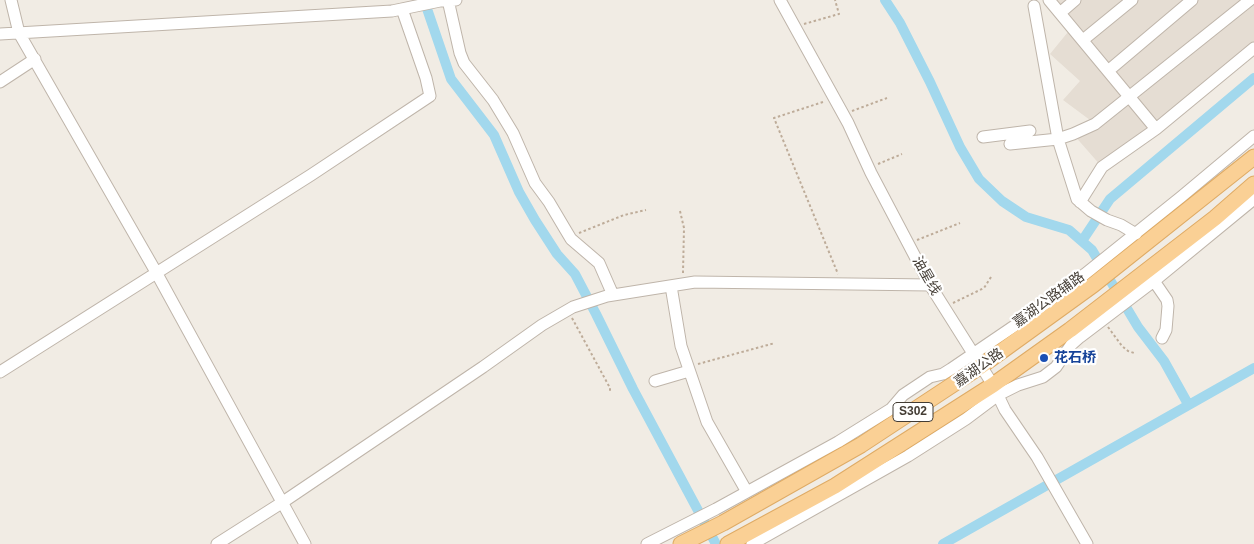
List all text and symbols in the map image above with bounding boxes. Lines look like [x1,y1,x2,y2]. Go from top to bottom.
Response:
street label: 油星线 [908,254,944,298]
street label: 嘉湖公路辅路 [1010,269,1088,331]
street label: 嘉湖公路 [951,345,1007,391]
place label: 花石桥 [1054,350,1096,366]
marker: 花石桥 [1038,352,1050,364]
road number: S302 [893,402,933,422]

